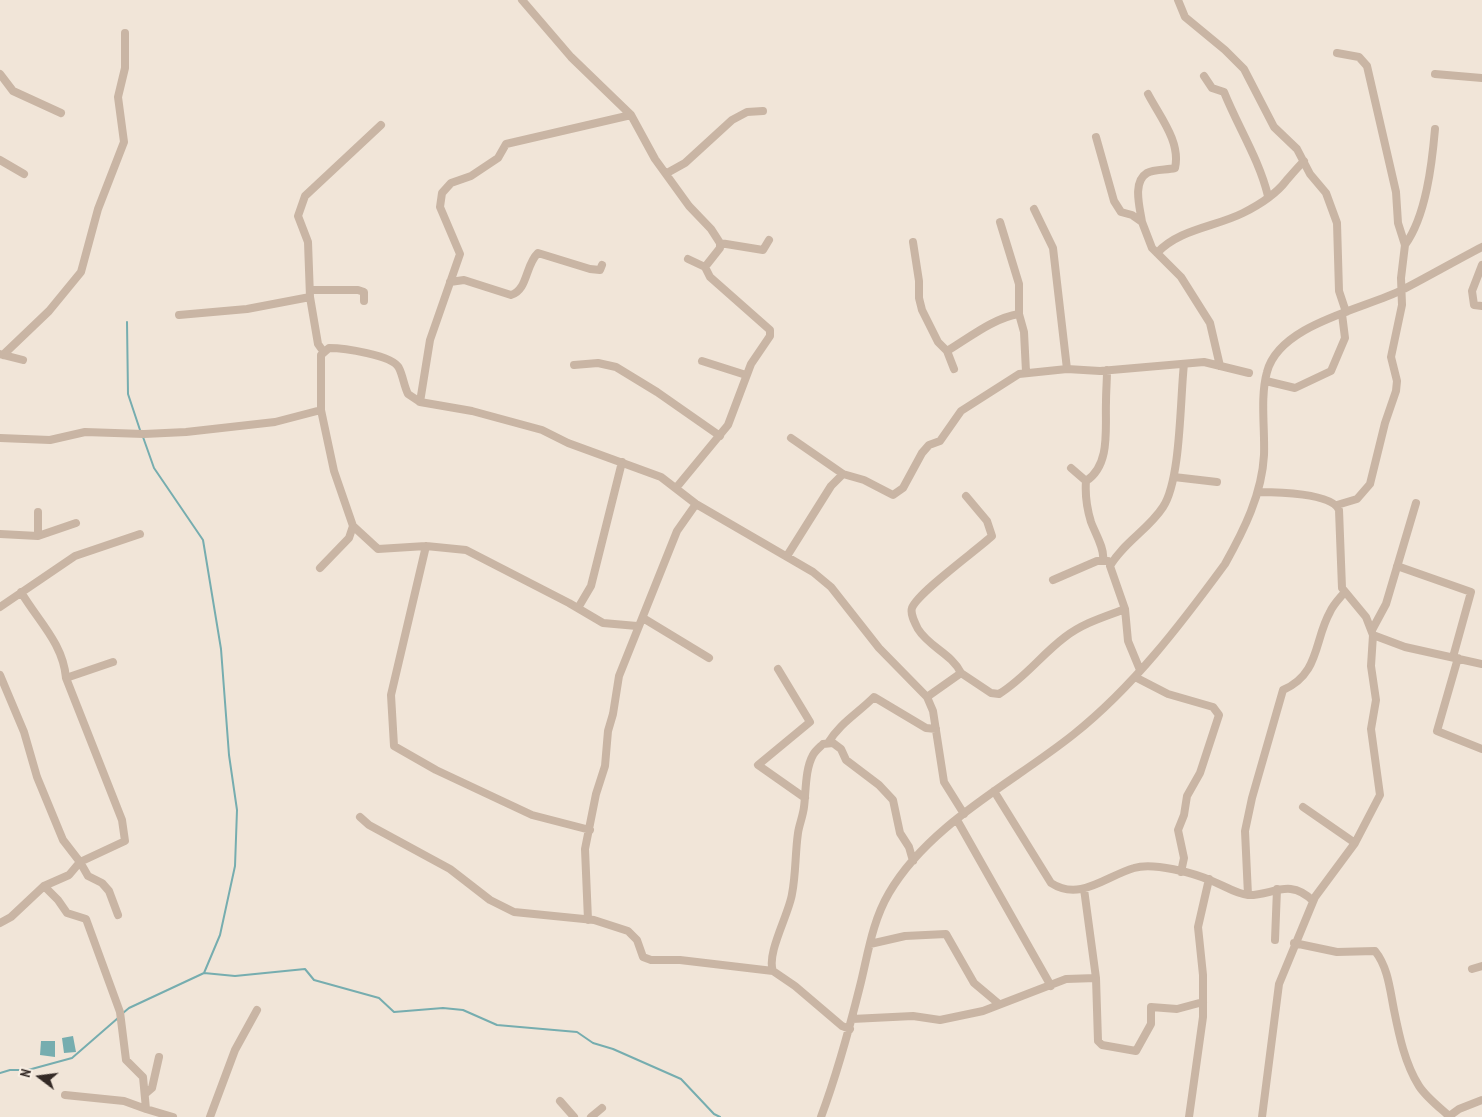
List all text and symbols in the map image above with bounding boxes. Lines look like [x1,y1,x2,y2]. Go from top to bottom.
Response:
north arrow [15,1052,65,1102]
text: N [16,1067,35,1079]

